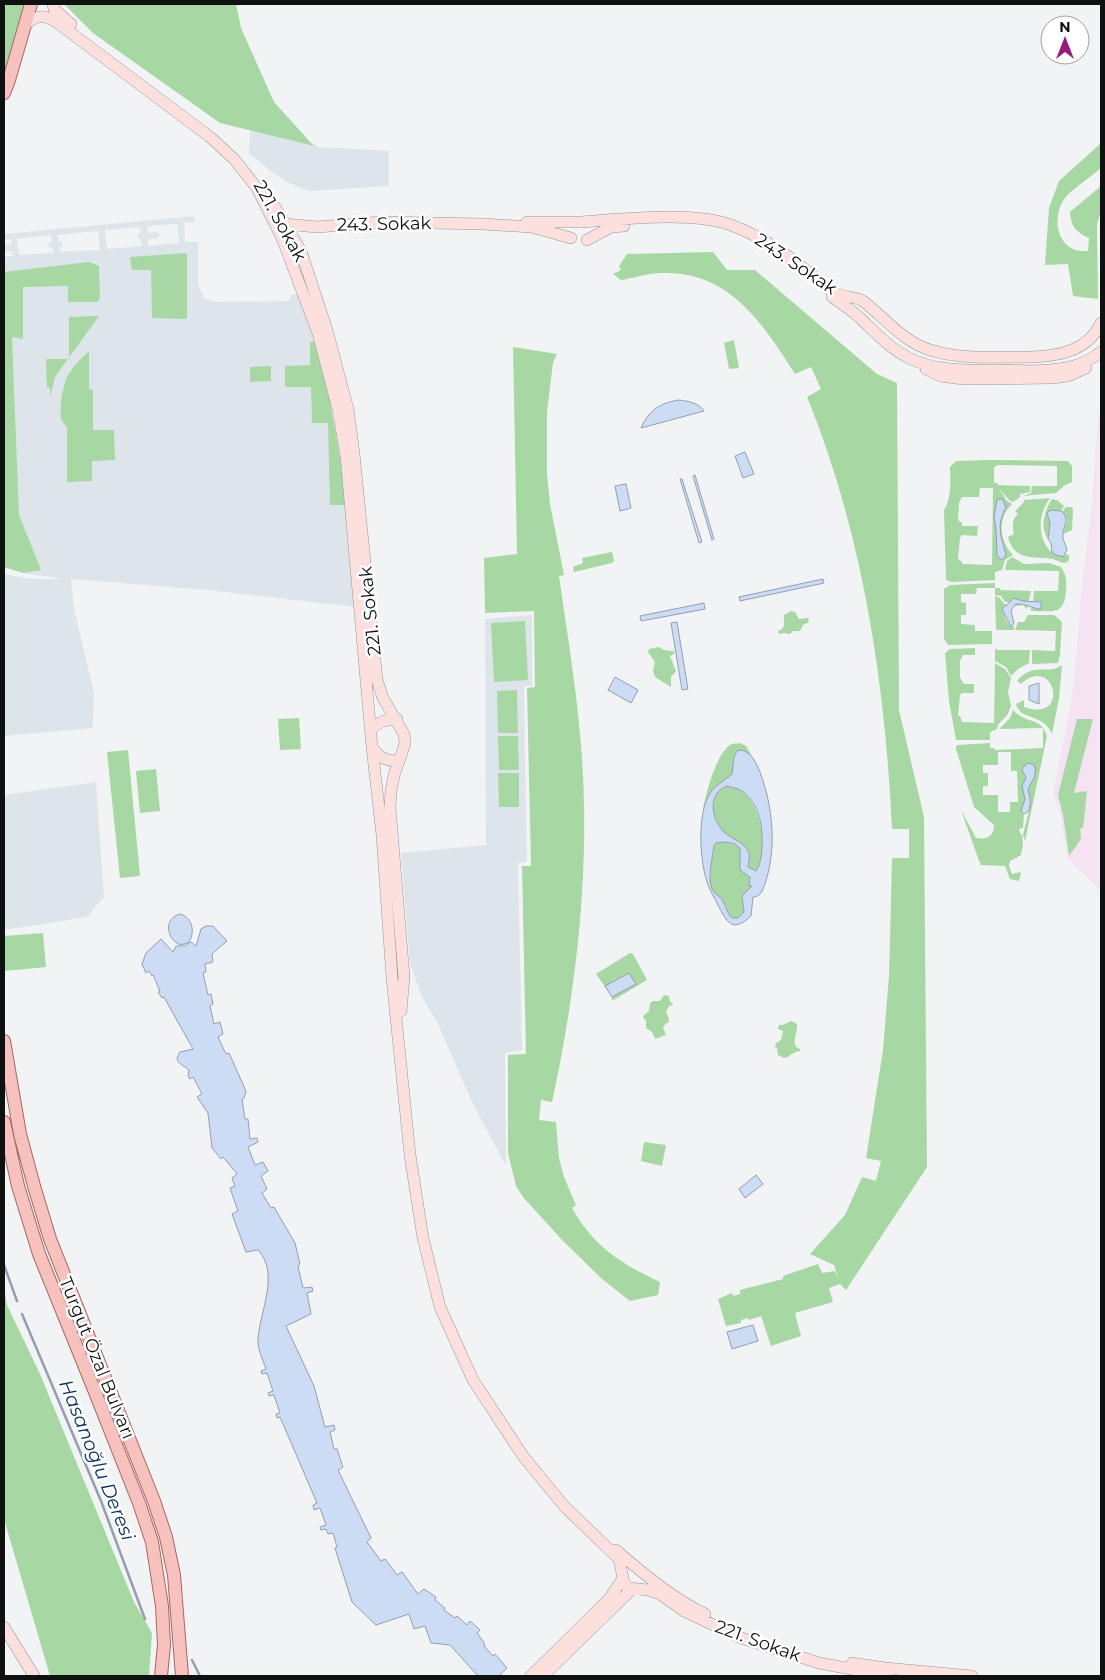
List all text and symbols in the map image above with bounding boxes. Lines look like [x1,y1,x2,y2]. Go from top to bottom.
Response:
north arrow [1040,15,1090,65]
text: N [1059,18,1071,36]
street label: 221. Sokak [249,176,312,266]
street label: 243. Sokak [337,212,432,236]
street label: 243. Sokak [751,228,841,300]
street label: 221. Sokak [354,565,386,657]
street label: Turgut Özal Bulvarı [54,1274,140,1442]
water label: Hasanoğlu Deresi [54,1376,140,1545]
street label: 221. Sokak [712,1615,804,1667]

